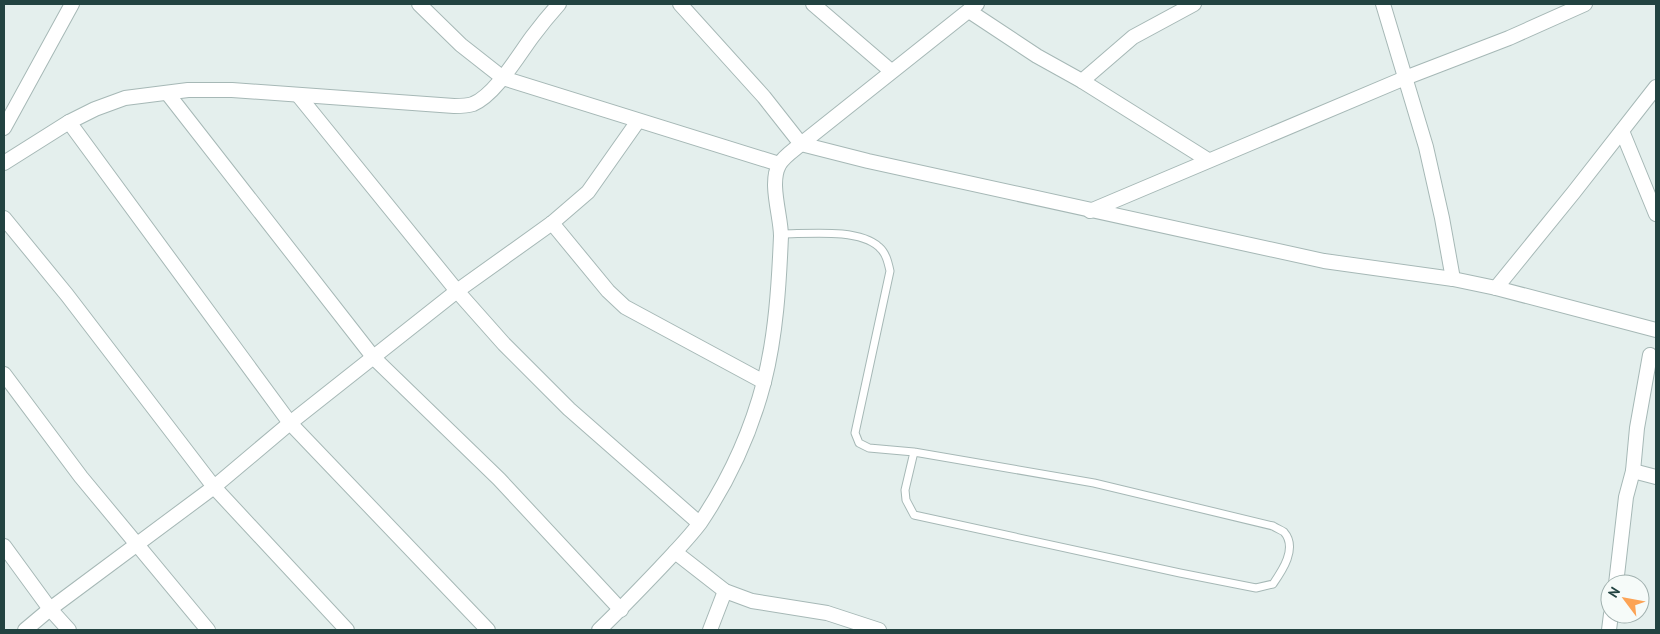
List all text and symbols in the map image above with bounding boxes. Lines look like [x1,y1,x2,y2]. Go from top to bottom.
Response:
north arrow [1600,574,1650,624]
text: N [1604,583,1624,601]

